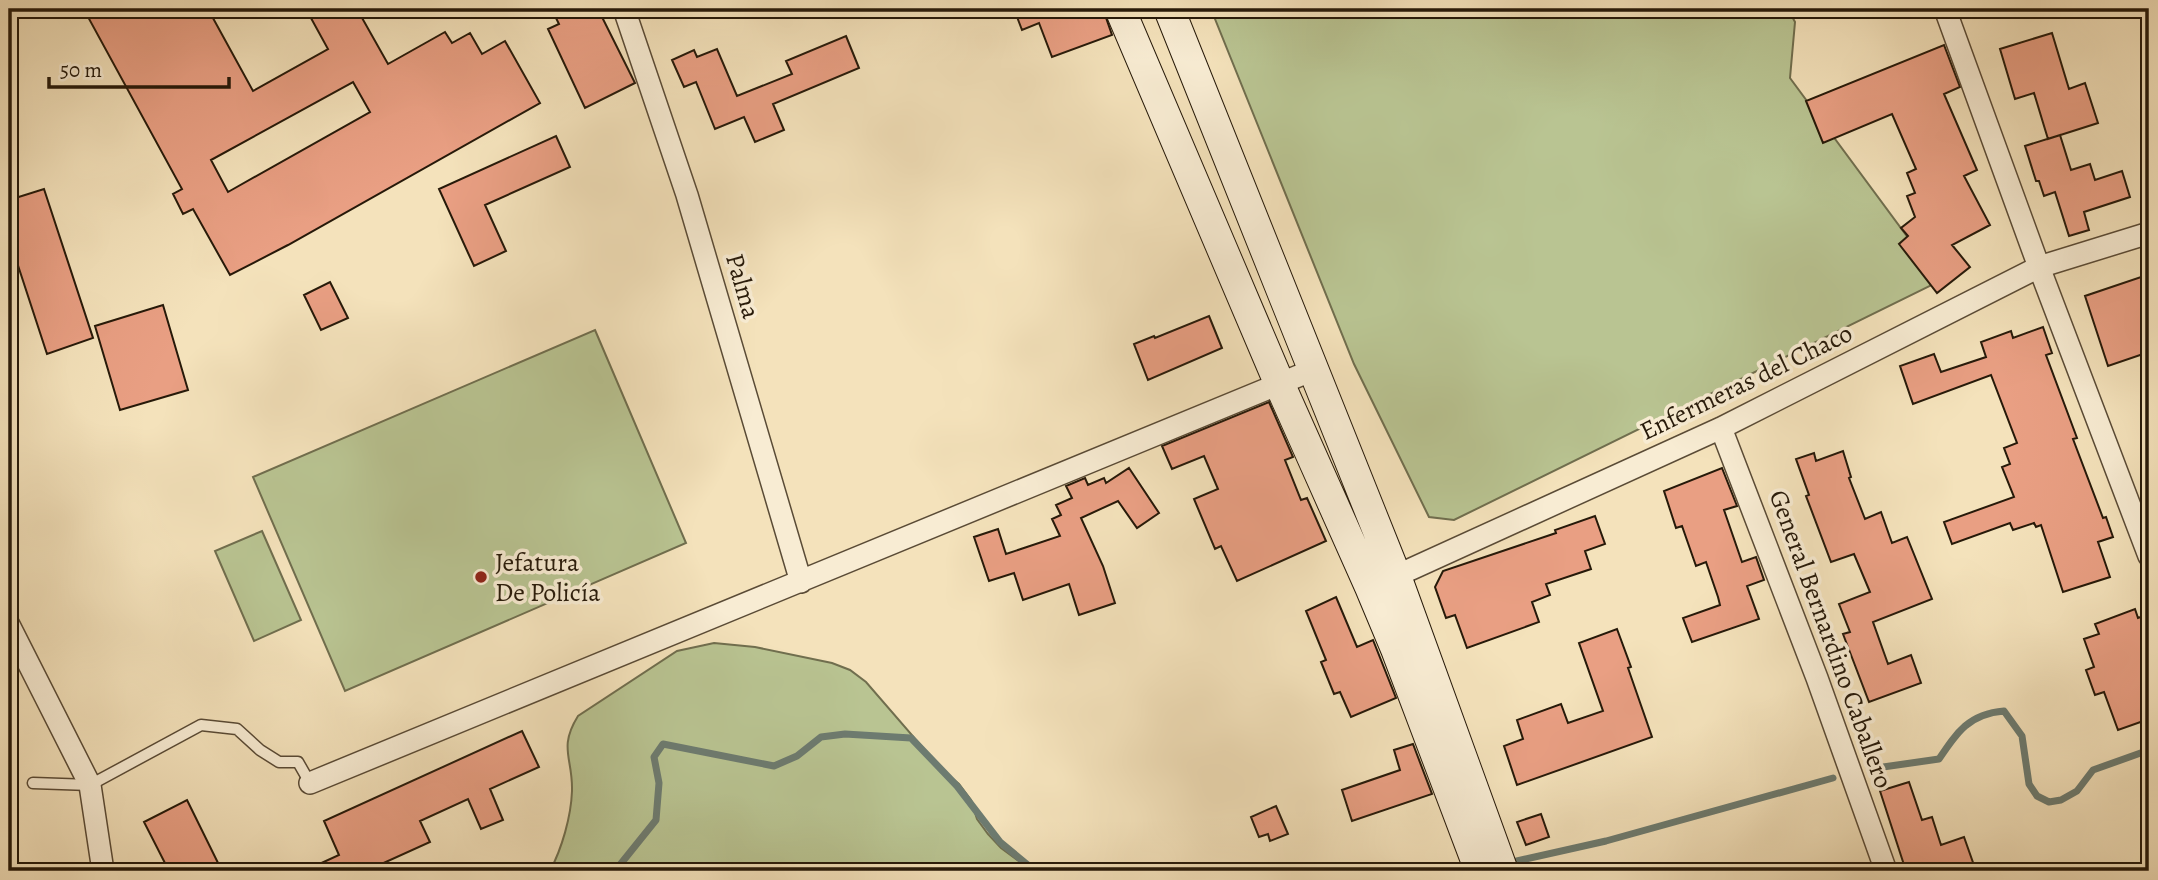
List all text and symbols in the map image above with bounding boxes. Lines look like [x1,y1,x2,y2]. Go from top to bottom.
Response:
scale bar [49,46,229,90]
text: 50 m [60,56,102,84]
street label: Palma [717,249,769,323]
street label: Enfermeras del Chaco [1634,315,1858,449]
street label: General Bernardino Caballero [1761,485,1901,793]
place label: Jefatura De Policía [495,545,600,610]
marker: Jefatura De Policía [473,569,489,585]

